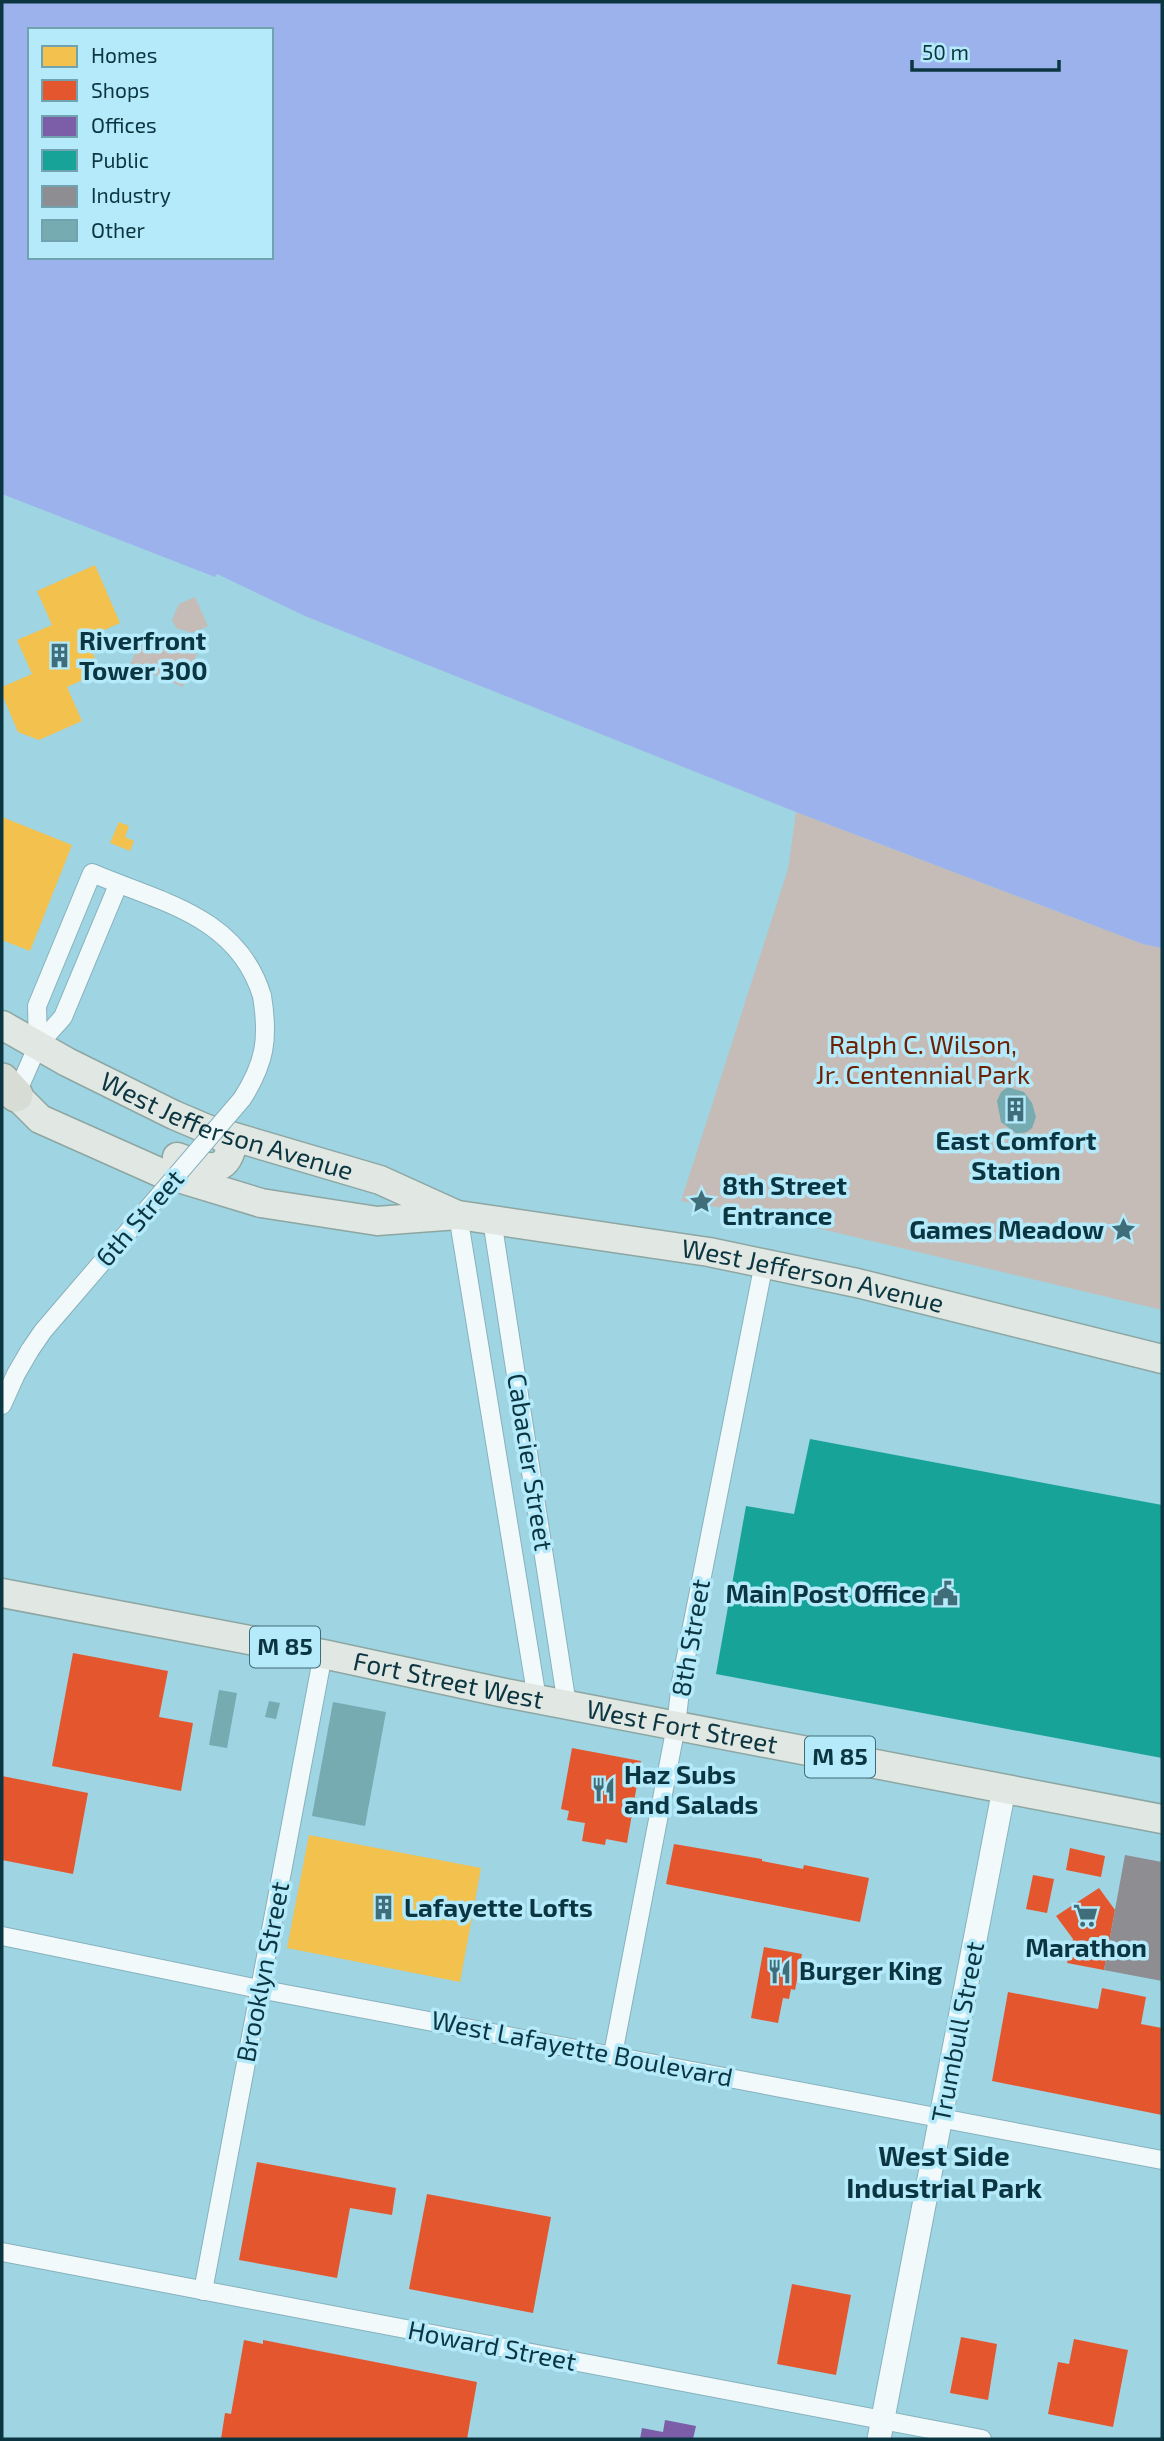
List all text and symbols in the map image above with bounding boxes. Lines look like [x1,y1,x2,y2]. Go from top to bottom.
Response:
legend [28,28,273,259]
scale bar [912,28,1059,72]
text: 50 m [922,39,969,64]
text: Homes [91,42,157,67]
text: Shops [91,77,150,102]
text: Offices [91,112,157,137]
text: Public [91,147,149,172]
text: Industry [91,182,171,207]
text: Other [91,217,146,242]
place label: Riverfront Tower 300 [79,624,208,685]
building icon: Riverfront Tower 300 [45,642,73,670]
park label: Ralph C. Wilson, Jr. Centennial Park [816,1028,1030,1089]
street label: West Jefferson Avenue [96,1064,357,1185]
building icon: East Comfort Station [1002,1095,1030,1123]
place label: East Comfort Station [936,1124,1097,1185]
street label: 6th Street [88,1162,189,1272]
place label: 8th Street Entrance [722,1169,847,1230]
place icon: 8th Street Entrance [688,1187,716,1215]
place label: Games Meadow [909,1213,1104,1244]
place icon: Games Meadow [1110,1216,1138,1244]
street label: West Jefferson Avenue [680,1231,947,1318]
street label: Cabacier Street [502,1371,561,1553]
street label: 8th Street [664,1576,715,1699]
place label: Main Post Office [726,1577,926,1608]
public building icon: Main Post Office [932,1580,960,1608]
road number: M 85 [250,1626,320,1667]
street label: Fort Street West [351,1644,547,1714]
street label: West Fort Street [584,1692,780,1759]
road number: M 85 [805,1736,875,1778]
place label: Haz Subs and Salads [624,1758,758,1819]
restaurant icon: Haz Subs and Salads [590,1776,618,1804]
street label: Brooklyn Street [229,1879,294,2065]
place label: Lafayette Lofts [404,1891,593,1923]
building icon: Lafayette Lofts [370,1894,398,1922]
supermarket icon: Marathon [1072,1902,1100,1930]
place label: Marathon [1025,1931,1147,1962]
street label: Trumbull Street [924,1939,989,2125]
place label: Burger King [799,1954,942,1985]
restaurant icon: Burger King [765,1957,793,1985]
street label: West Lafayette Boulevard [429,2003,736,2092]
district label: West Side Industrial Park [846,2138,1042,2204]
street label: Howard Street [405,2313,579,2376]

